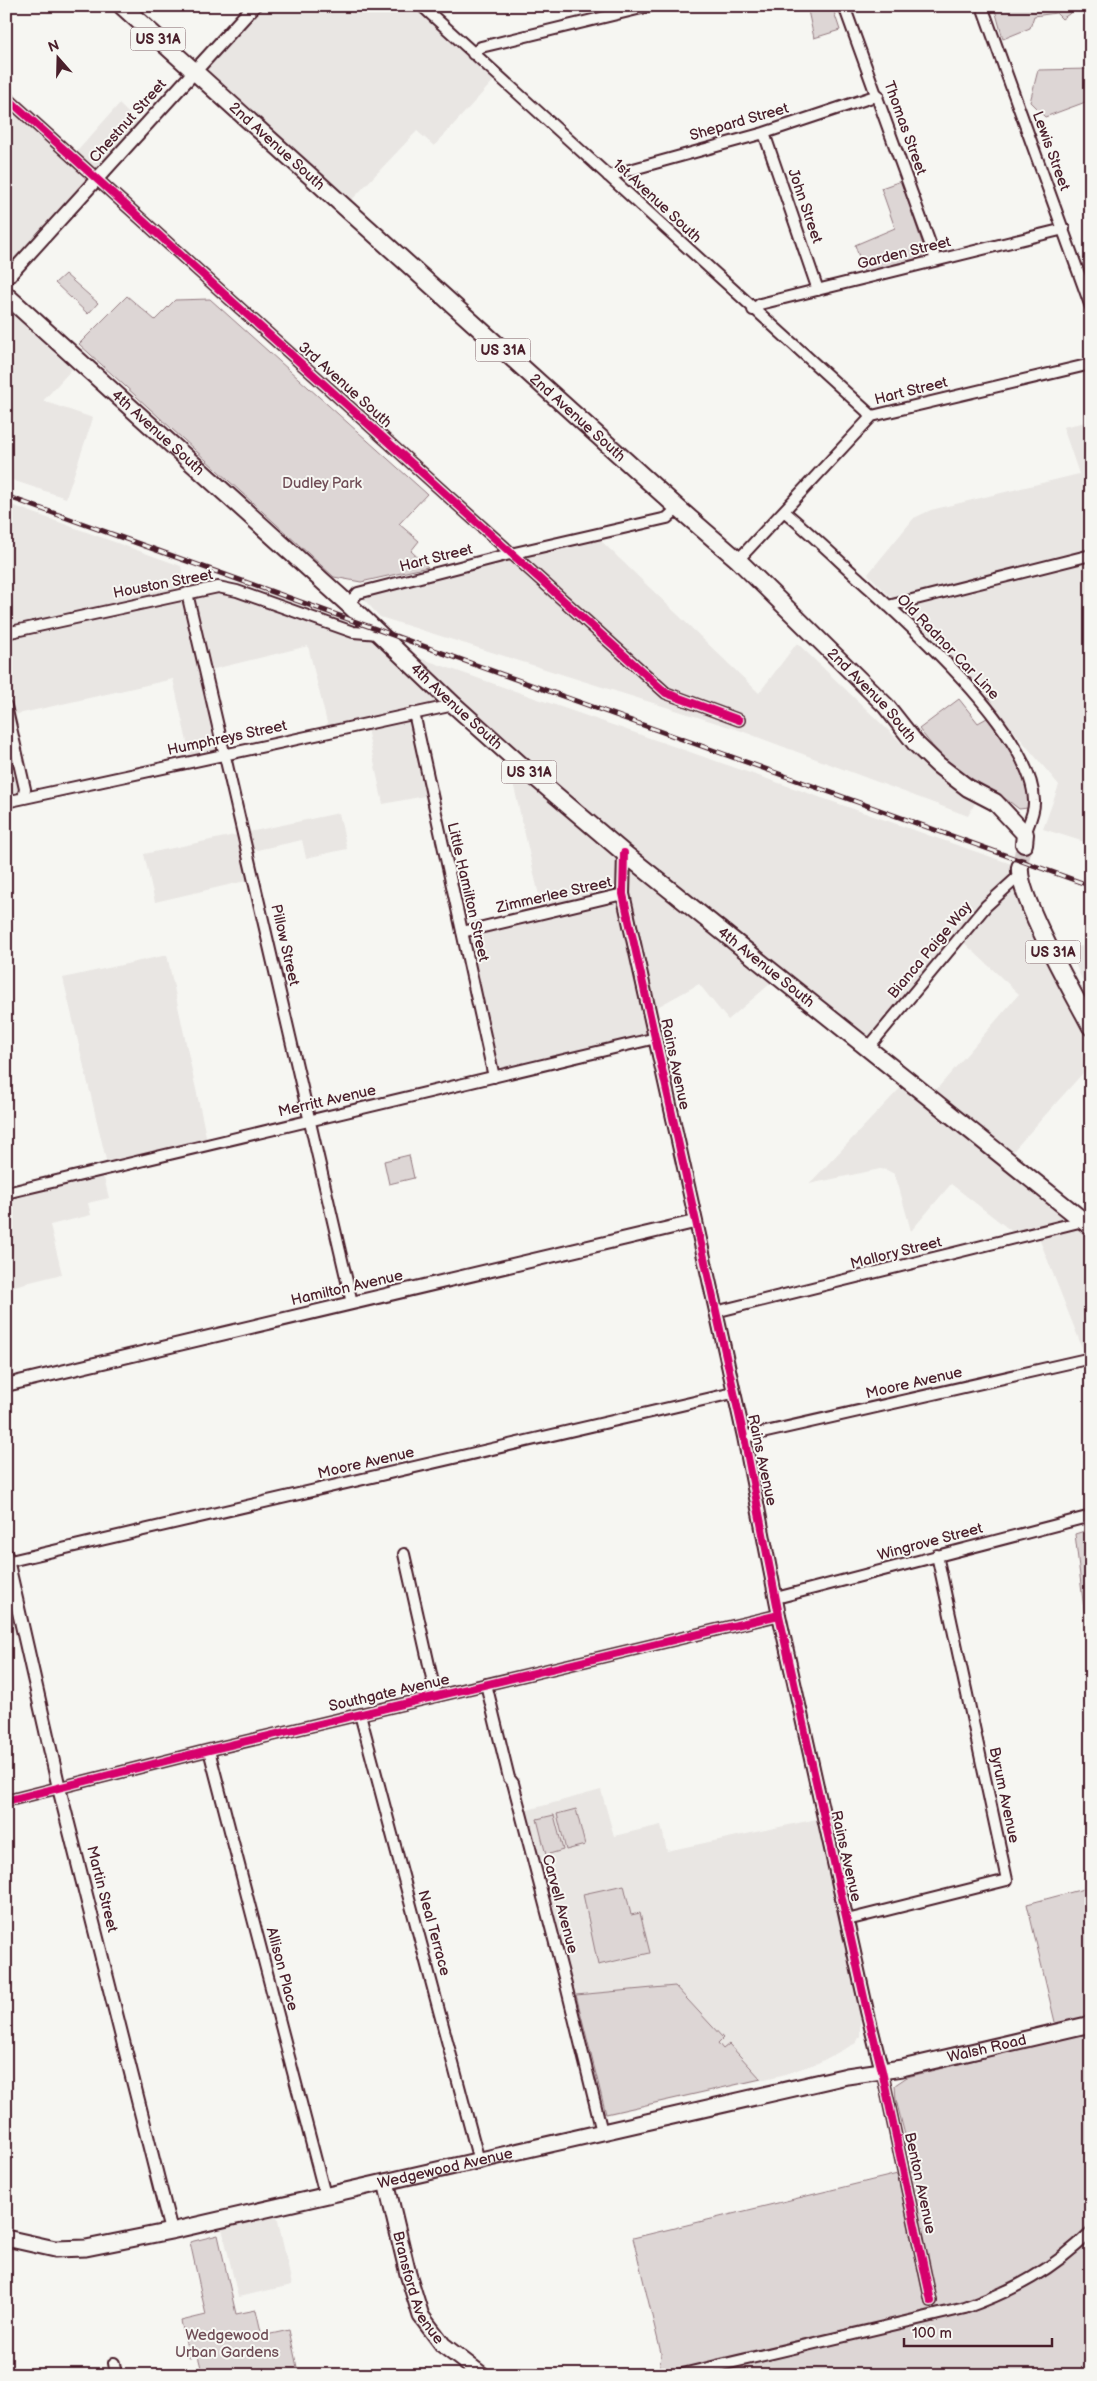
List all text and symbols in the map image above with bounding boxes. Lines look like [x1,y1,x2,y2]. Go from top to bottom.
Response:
road number: US 31A [130,28,186,50]
north arrow [32,32,82,82]
text: N [46,36,62,56]
street label: Chestnut Street [85,75,171,167]
street label: Thomas Street [879,78,931,178]
street label: 2nd Avenue South [225,98,329,194]
street label: Shepard Street [687,99,791,145]
street label: Lewis Street [1028,109,1074,194]
street label: 1st Avenue South [609,155,705,247]
street label: John Street [783,166,827,246]
street label: Garden Street [855,232,953,274]
street label: 3rd Avenue South [294,338,396,432]
road number: US 31A [476,338,530,362]
street label: 2nd Avenue South [526,369,630,466]
street label: Hart Street [873,373,950,409]
street label: 4th Avenue South [108,385,209,479]
park label: Dudley Park [282,474,363,493]
street label: Hart Street [398,540,475,576]
street label: Houston Street [112,565,215,603]
street label: Old Radnor Car Line [893,590,1003,704]
street label: 2nd Avenue South [823,644,921,746]
street label: 4th Avenue South [406,659,507,754]
street label: Humphreys Street [166,716,289,760]
road number: US 31A [502,760,556,784]
street label: Little Hamilton Street [443,821,493,964]
street label: Zimmerlee Street [493,872,614,918]
street label: Bianca Paige Way [884,897,976,1003]
street label: Pillow Street [266,902,304,988]
street label: 4th Avenue South [714,922,819,1012]
road number: US 31A [1026,940,1080,964]
street label: Rains Avenue [656,1017,694,1112]
street label: Merritt Avenue [276,1080,378,1121]
street label: Mallory Street [848,1232,944,1274]
street label: Hamilton Avenue [289,1266,405,1310]
street label: Moore Avenue [864,1363,964,1403]
street label: Rains Avenue [743,1413,781,1508]
street label: Moore Avenue [316,1443,416,1483]
street label: Wingrove Street [875,1519,985,1565]
street label: Southgate Avenue [327,1670,451,1716]
street label: Byrum Avenue [985,1745,1023,1845]
street label: Rains Avenue [826,1809,866,1904]
street label: Martin Street [82,1844,122,1935]
street label: Carvell Avenue [538,1852,582,1956]
street label: Neal Terrace [413,1888,455,1978]
street label: Allison Place [262,1925,302,2013]
street label: Walsh Road [945,2030,1028,2067]
street label: Benton Avenue [900,2131,940,2236]
street label: Wedgewood Avenue [376,2143,514,2193]
street label: Bransford Avenue [389,2229,448,2348]
scale bar [904,2316,1052,2348]
text: 100 m [912,2324,952,2343]
park label: Wedgewood Urban Gardens [175,2326,280,2362]

